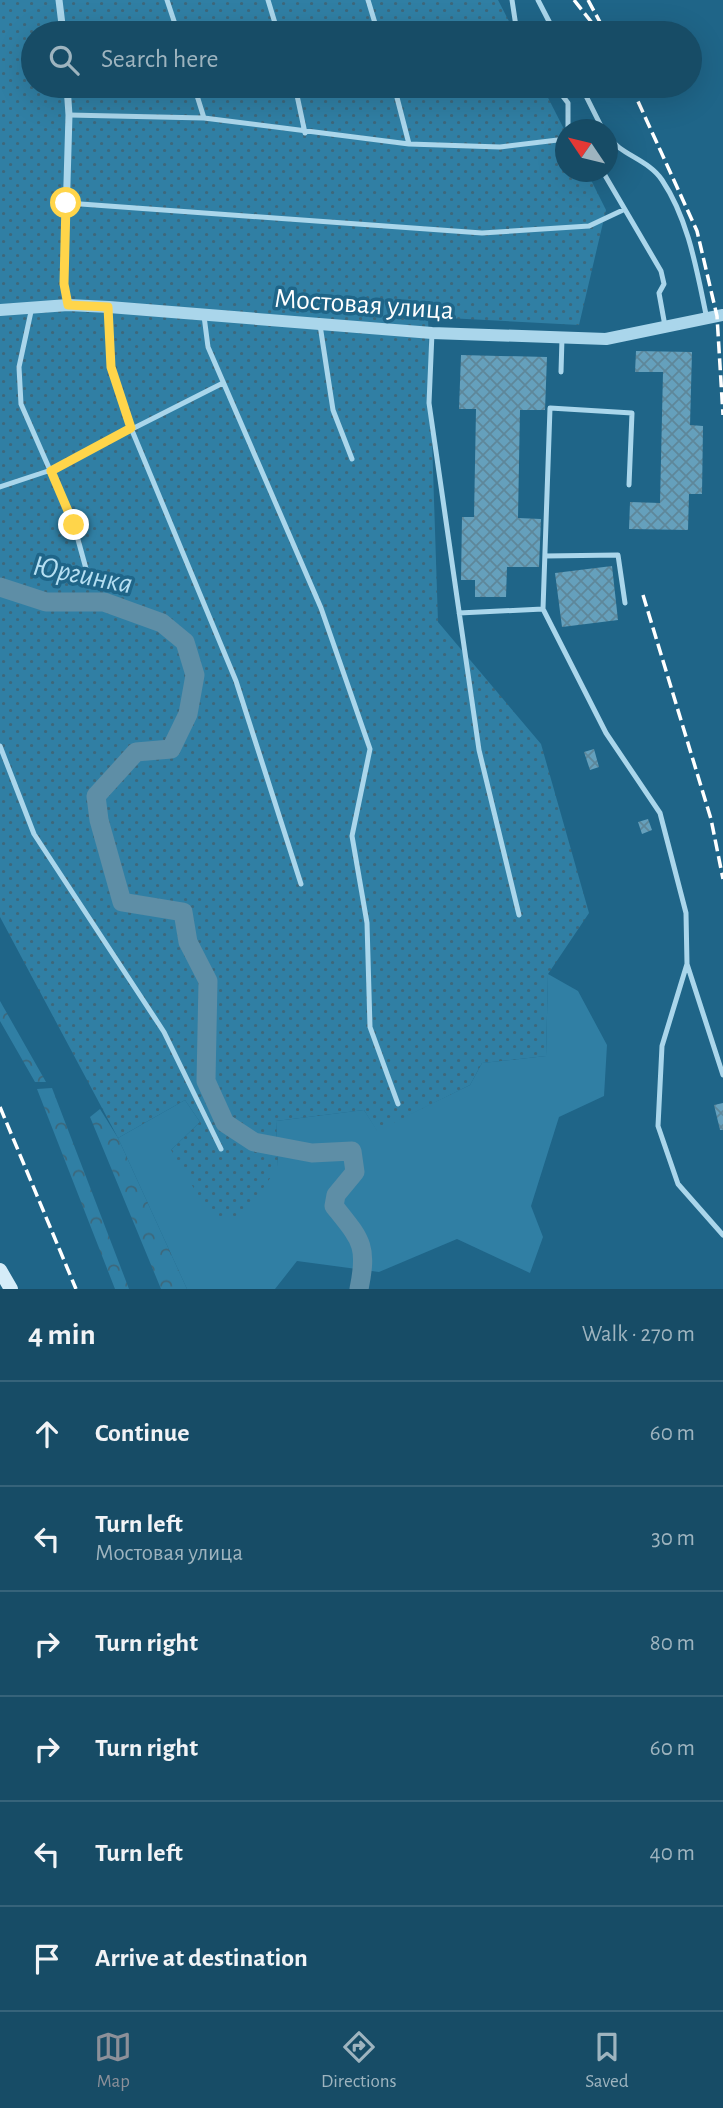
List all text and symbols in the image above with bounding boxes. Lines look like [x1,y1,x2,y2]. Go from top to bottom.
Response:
search box [21,21,702,98]
icon: search [45,41,83,79]
text: Search here [101,46,219,72]
north arrow [555,119,618,182]
route start [50,187,81,218]
street label: Мостовая улица [273,285,455,325]
route end [58,509,89,540]
water label: Юргинка [31,551,135,599]
text: 4 min [28,1320,96,1350]
text: Walk · 270 m [582,1323,695,1346]
icon: ahead [28,1415,66,1453]
text: Continue [95,1420,190,1446]
text: 60 m [650,1422,695,1445]
text: Turn left [95,1511,183,1537]
icon: left [28,1520,66,1558]
text: 30 m [651,1527,695,1550]
text: Мостовая улица [95,1542,243,1565]
icon: right [28,1625,66,1663]
text: Turn right [95,1630,198,1656]
text: 80 m [650,1632,695,1655]
icon: right [28,1730,66,1768]
text: Turn right [95,1735,198,1761]
text: 60 m [650,1737,695,1760]
icon: left [28,1835,66,1873]
text: Turn left [95,1840,183,1866]
text: 40 m [650,1842,695,1865]
icon: arrive [28,1940,66,1978]
text: Arrive at destination [95,1945,308,1971]
tab: Map [94,2028,132,2093]
tab: Directions [321,2028,397,2093]
tab: Saved [585,2028,629,2093]

